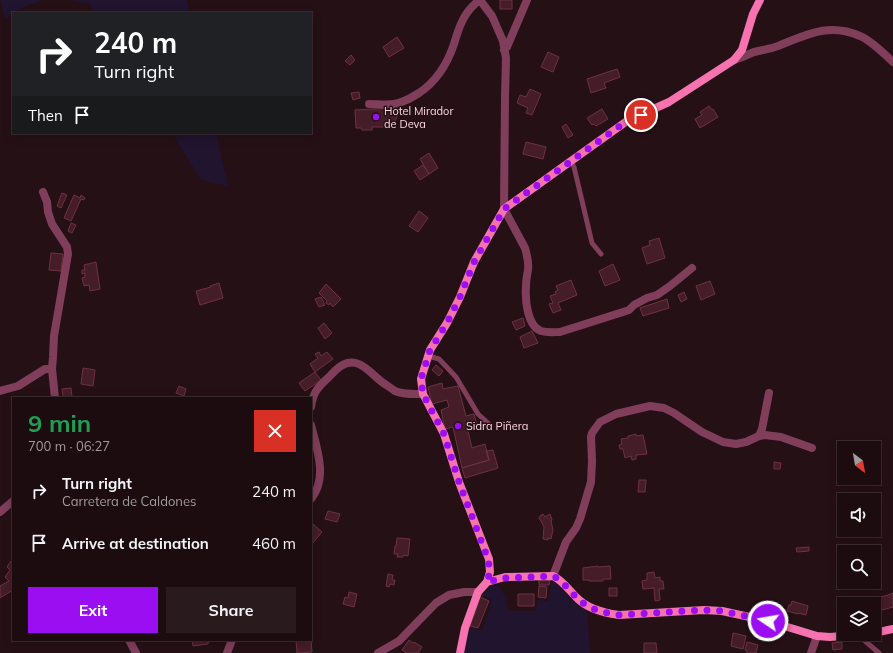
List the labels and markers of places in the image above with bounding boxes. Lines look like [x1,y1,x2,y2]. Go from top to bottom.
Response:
pin [624,98,658,132]
place label: Hotel Mirador de Deva [384,104,453,131]
marker: Hotel Mirador de Deva [371,112,381,122]
place label: Sidra Piñera [466,419,528,433]
marker: Sidra Piñera [453,421,463,431]

